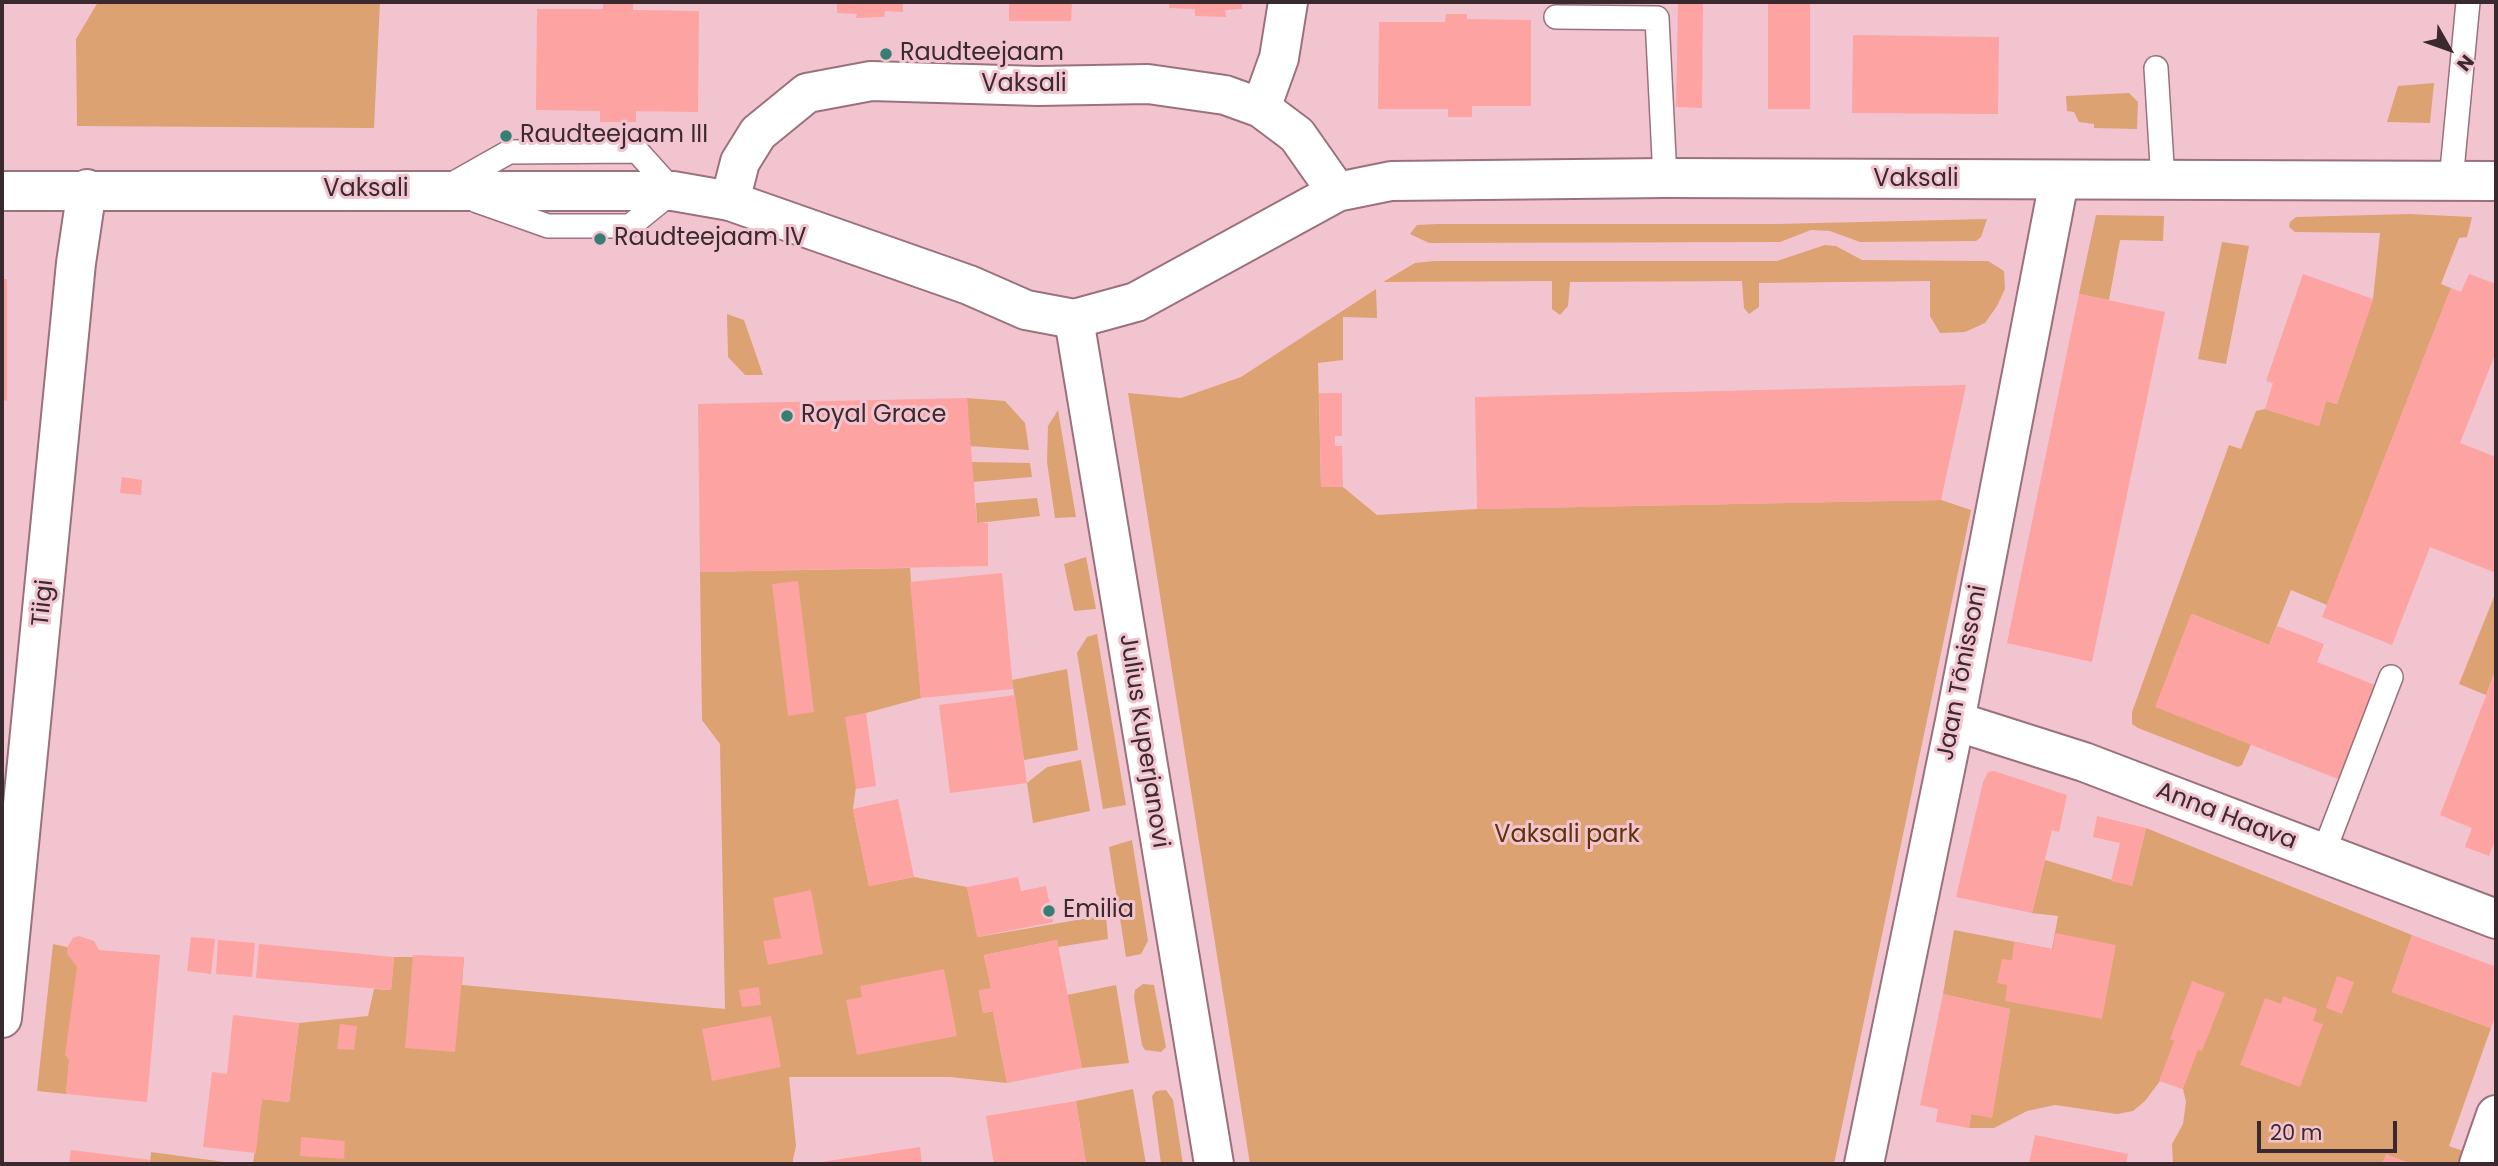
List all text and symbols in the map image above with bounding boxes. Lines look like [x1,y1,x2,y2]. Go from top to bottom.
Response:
north arrow [2414,14,2484,84]
place label: Raudteejaam [900,40,1064,68]
marker: Raudteejaam [878,46,894,62]
text: N [2451,49,2480,77]
street label: Vaksali [981,71,1067,99]
place label: Raudteejaam III [520,122,708,150]
marker: Raudteejaam III [498,128,514,144]
street label: Vaksali [1873,166,1959,194]
street label: Vaksali [323,176,409,204]
place label: Raudteejaam IV [614,225,807,253]
marker: Raudteejaam IV [592,231,608,247]
place label: Royal Grace [801,402,946,430]
marker: Royal Grace [779,408,795,424]
street label: Tiigi [27,578,61,628]
street label: Jaan Tõnissoni [1932,583,1994,763]
street label: Julius Kuperjanovi [1112,632,1174,850]
street label: Anna Haava [2152,777,2300,857]
park label: Vaksali park [1494,822,1640,850]
place label: Emilia [1063,897,1134,925]
marker: Emilia [1041,903,1057,919]
scale bar [2260,1106,2400,1150]
text: 20 m [2270,1118,2323,1147]

